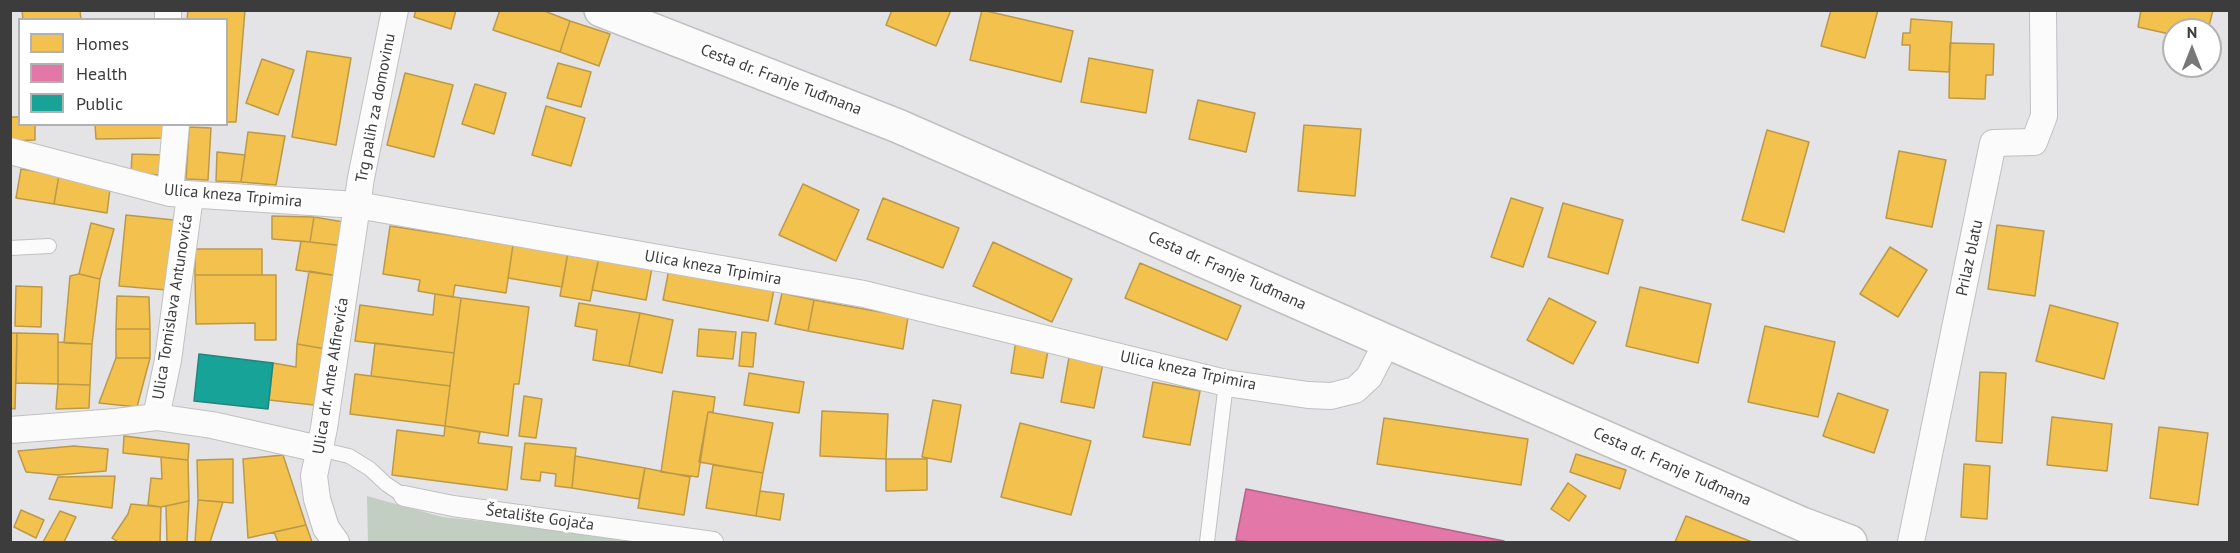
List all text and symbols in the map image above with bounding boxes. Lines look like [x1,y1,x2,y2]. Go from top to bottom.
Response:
legend [18,18,228,126]
north arrow [2162,18,2222,78]
text: N [2187,22,2197,42]
text: Homes [76,32,129,55]
street label: Trg palih za domovinu [352,32,400,184]
street label: Cesta dr. Franje Tuđmana [698,40,864,120]
text: Health [76,62,127,85]
text: Public [76,92,123,115]
street label: Ulica kneza Trpimira [163,180,303,212]
street label: Ulica Tomislava Antunovića [149,213,197,401]
street label: Prilaz blatu [1953,218,1987,298]
street label: Cesta dr. Franje Tuđmana [1145,227,1309,315]
street label: Ulica kneza Trpimira [643,246,783,290]
street label: Ulica dr. Ante Alfirevića [309,296,353,456]
street label: Ulica kneza Trpimira [1118,347,1258,395]
street label: Cesta dr. Franje Tuđmana [1590,423,1754,511]
street label: Šetalište Gojača [485,501,595,535]

